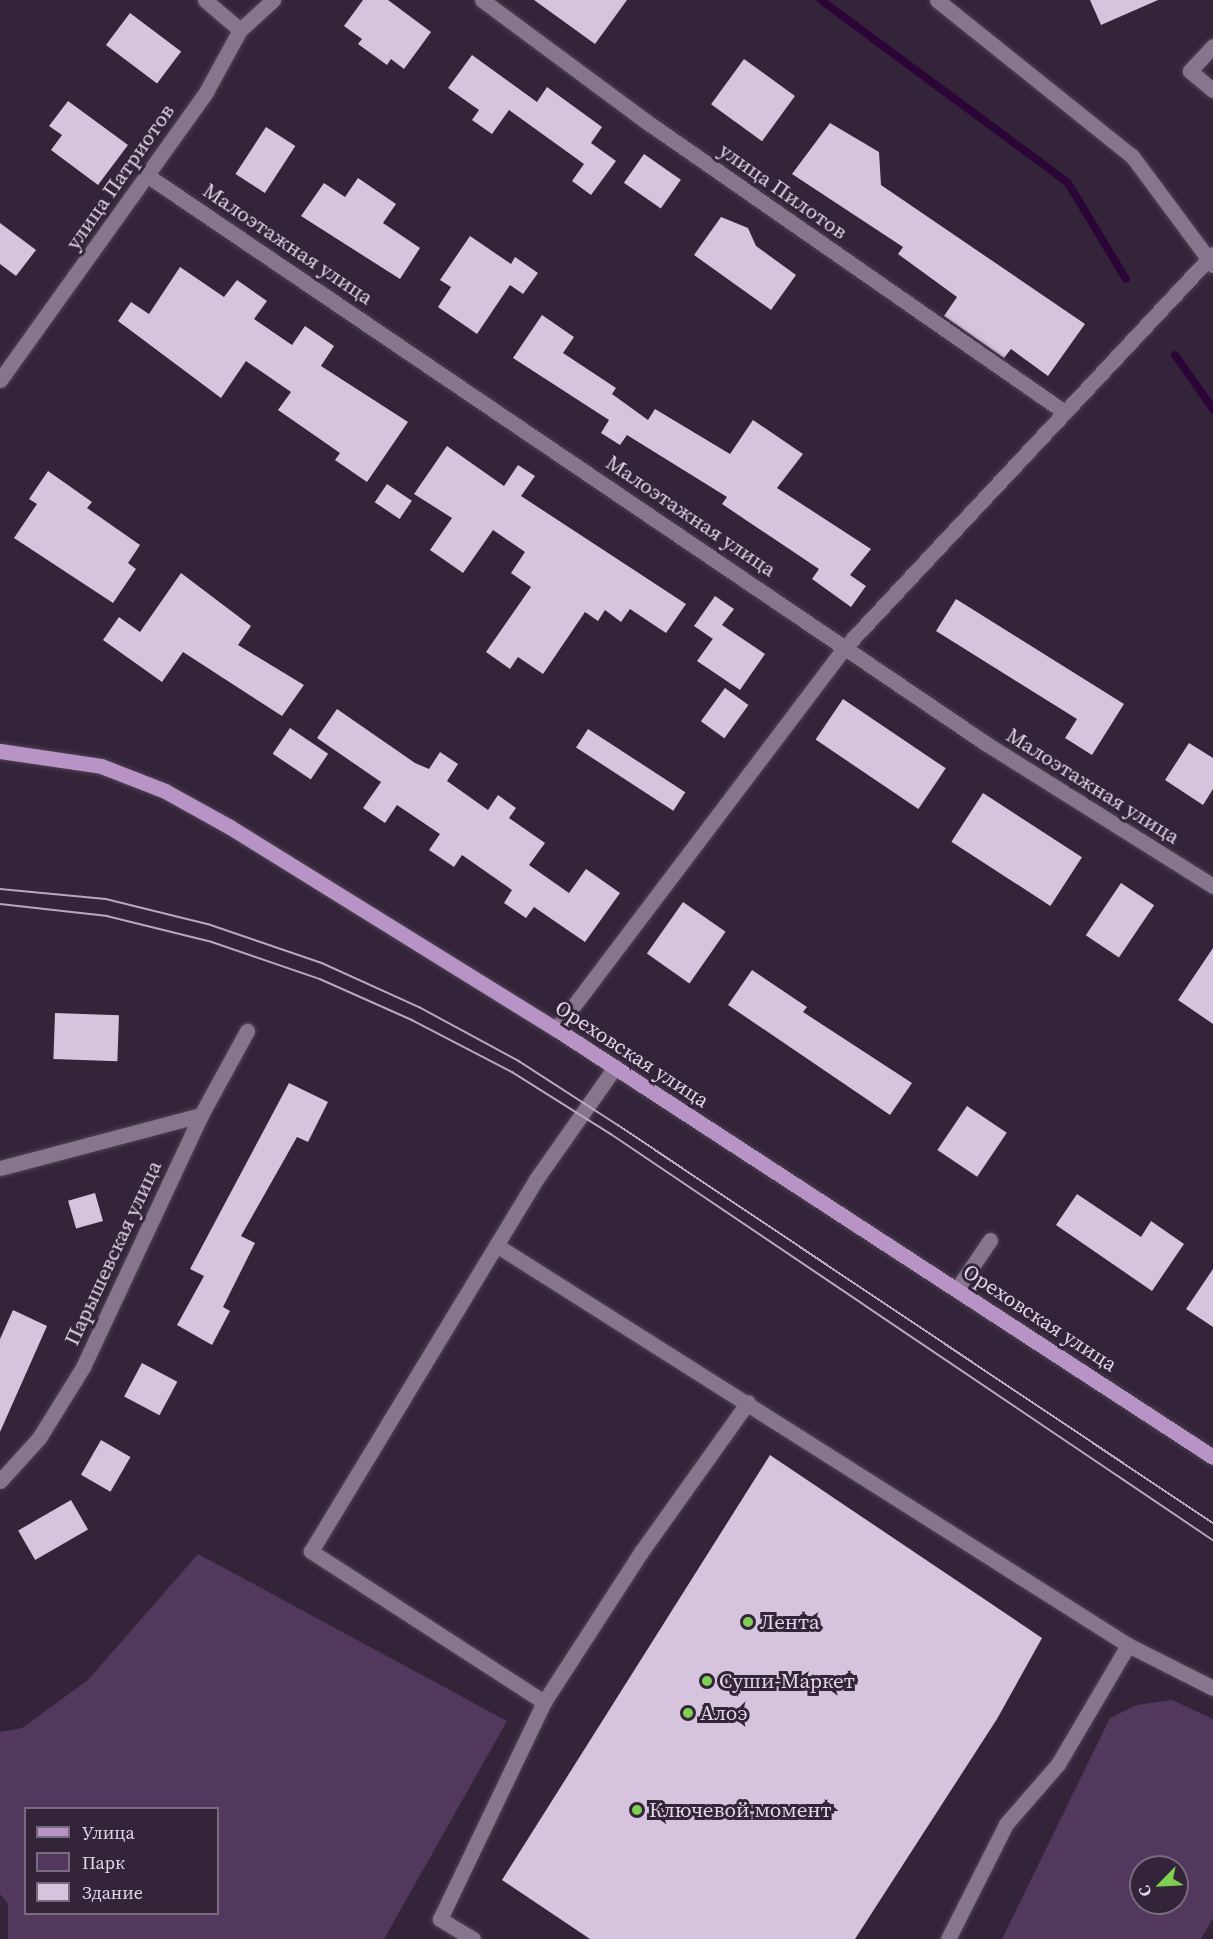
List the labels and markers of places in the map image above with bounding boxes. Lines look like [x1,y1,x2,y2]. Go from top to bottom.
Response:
place label: Лента [760,1609,820,1635]
marker: Лента [741,1615,755,1629]
place label: Суши-Маркет [719,1668,855,1694]
marker: Суши-Маркет [700,1674,714,1688]
place label: Алоэ [700,1700,747,1726]
marker: Алоэ [681,1706,695,1720]
place label: Ключевой момент [649,1797,832,1823]
marker: Ключевой момент [630,1803,644,1817]

